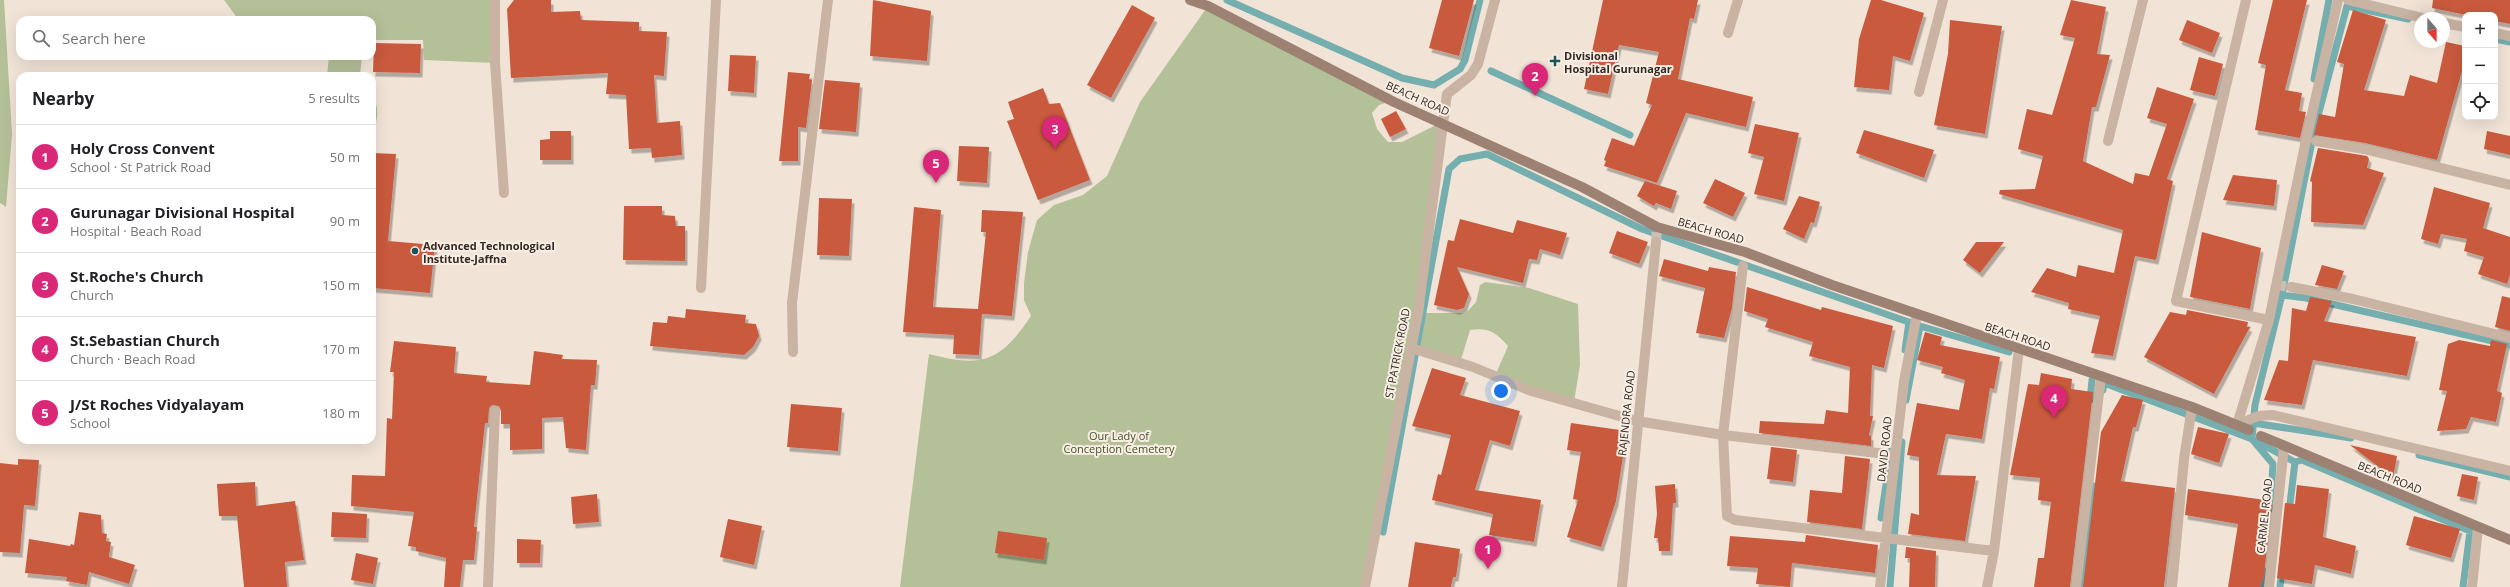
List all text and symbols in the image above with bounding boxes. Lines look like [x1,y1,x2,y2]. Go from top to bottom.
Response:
north arrow [2414,12,2450,48]
map controls [2462,12,2498,120]
button: + [2462,12,2498,48]
search box [16,16,376,60]
icon: search [30,27,52,49]
text: Search here [62,28,146,48]
place label: Divisional Hospital Gurunagar [1564,48,1672,76]
button: − [2462,48,2498,84]
marker: Divisional Hospital Gurunagar [1549,55,1561,67]
pin: 2 [1522,63,1548,96]
street label: BEACH ROAD [1384,77,1452,119]
button: locate [2462,84,2498,120]
text: Nearby [32,87,94,110]
text: 5 results [308,89,360,107]
pin: 3 [1042,116,1068,149]
text: Holy Cross Convent [70,138,215,158]
text: 1 [41,148,49,166]
text: 50 m [330,148,360,166]
pin: 5 [923,150,949,183]
text: School · St Patrick Road [70,158,211,176]
text: Gurunagar Divisional Hospital [70,202,295,222]
text: 2 [41,212,49,230]
text: 90 m [330,212,360,230]
street label: BEACH ROAD [1676,213,1746,247]
text: Hospital · Beach Road [70,222,202,240]
place label: Advanced Technological Institute-Jaffna [423,238,555,266]
marker: Advanced Technological Institute-Jaffna [410,246,420,256]
text: St.Roche's Church [70,266,204,286]
text: 3 [41,276,49,294]
text: 150 m [322,276,360,294]
text: Church [70,286,114,304]
street label: ST PATRICK ROAD [1381,307,1413,399]
street label: BEACH ROAD [1983,318,2053,354]
text: St.Sebastian Church [70,330,220,350]
text: 4 [41,340,49,358]
text: 170 m [322,340,360,358]
text: Church · Beach Road [70,350,195,368]
street label: RAJENDRA ROAD [1614,369,1638,457]
your location [1491,381,1511,401]
pin: 4 [2041,385,2067,418]
text: J/St Roches Vidyalayam [70,394,244,414]
text: 5 [41,404,49,422]
text: 180 m [322,404,360,422]
text: School [70,414,110,432]
street label: DAVID ROAD [1873,416,1895,482]
park label: Our Lady of Conception Cemetery [1064,428,1175,456]
street label: BEACH ROAD [2355,457,2425,497]
street label: CARMEL ROAD [2253,478,2275,554]
pin: 1 [1475,536,1501,569]

